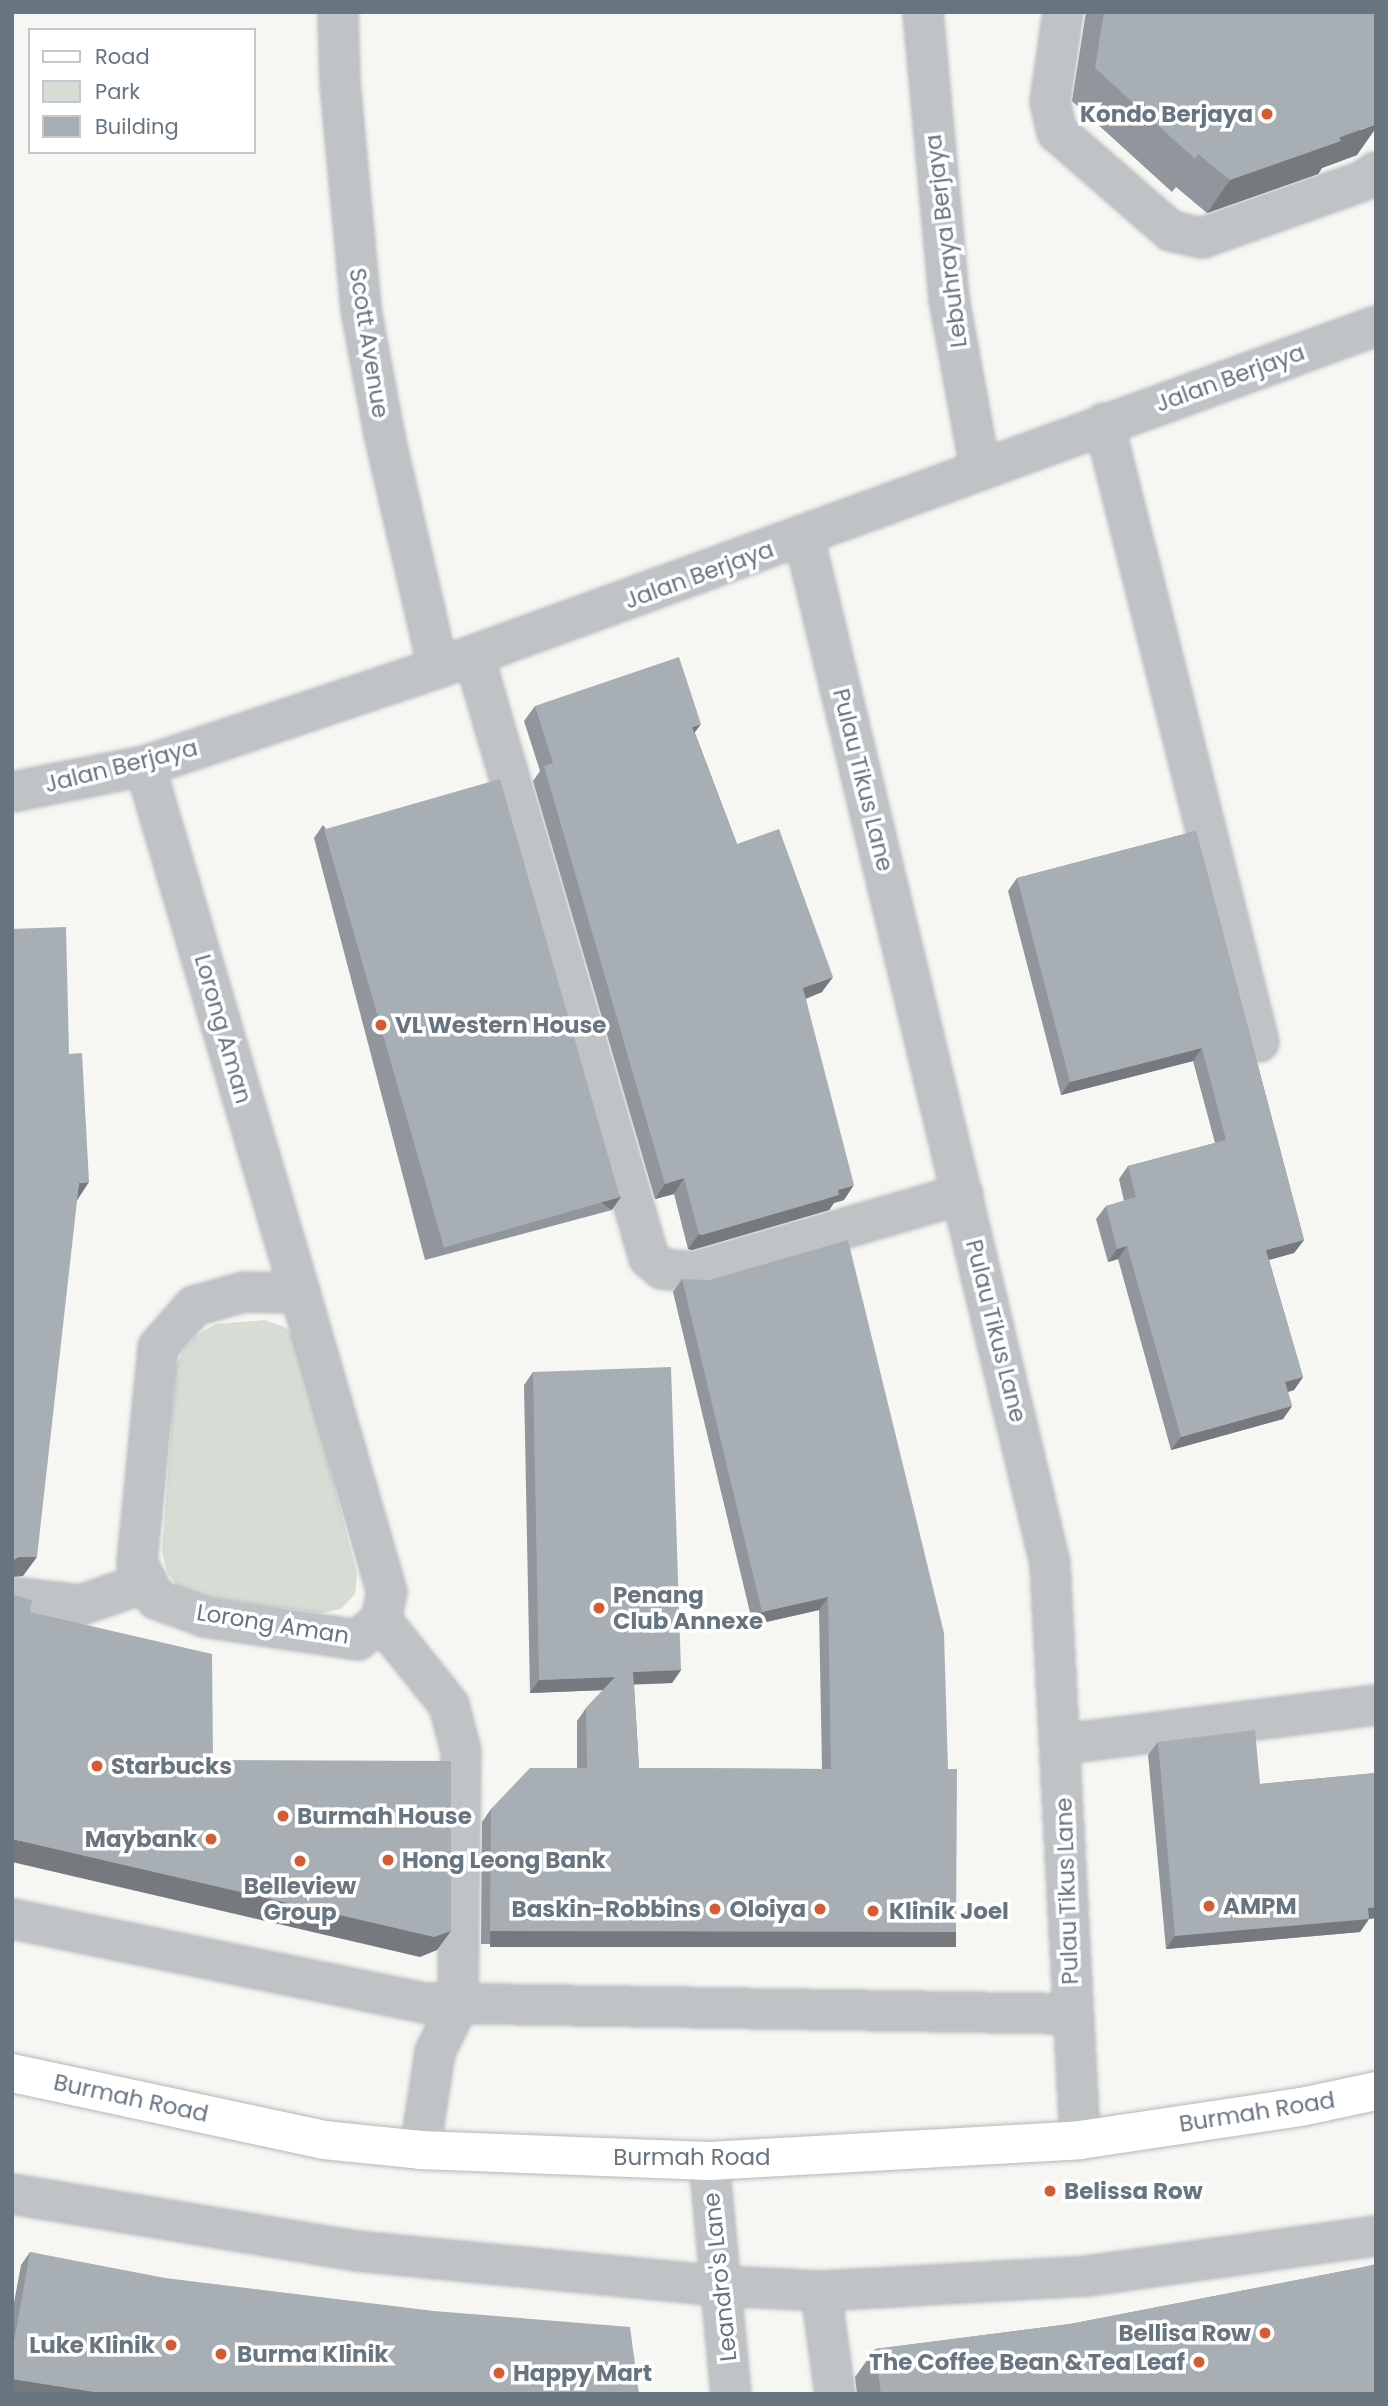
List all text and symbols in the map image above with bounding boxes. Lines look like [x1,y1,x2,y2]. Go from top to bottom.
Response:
legend [28,28,256,154]
text: Road [95,42,150,71]
text: Park [95,77,140,106]
place label: Kondo Berjaya [1080,100,1253,128]
marker: Kondo Berjaya [1259,106,1275,122]
text: Building [95,112,179,141]
street label: Lebuhraya Berjaya [919,133,973,349]
street label: Scott Avenue [344,266,394,420]
street label: Jalan Berjaya [1152,338,1308,418]
street label: Jalan Berjaya [621,535,777,615]
street label: Pulau Tikus Lane [827,686,899,874]
street label: Jalan Berjaya [42,734,200,798]
street label: Lorong Aman [189,951,257,1107]
place label: VL Western House [395,1011,607,1039]
marker: VL Western House [373,1017,389,1033]
street label: Pulau Tikus Lane [960,1237,1032,1425]
place label: Penang Club Annexe [613,1581,763,1635]
street label: Lorong Aman [195,1598,351,1650]
marker: Penang Club Annexe [591,1600,607,1616]
place label: Starbucks [111,1752,232,1780]
marker: Starbucks [89,1758,105,1774]
street label: Pulau Tikus Lane [1050,1797,1084,1985]
place label: Burmah House [297,1802,472,1830]
marker: Burmah House [275,1808,291,1824]
place label: Maybank [85,1825,197,1853]
marker: Maybank [203,1831,219,1847]
place label: Hong Leong Bank [402,1846,606,1874]
marker: Hong Leong Bank [380,1852,396,1868]
marker: Belleview Group [292,1853,308,1869]
place label: Belleview Group [244,1872,356,1926]
place label: AMPM [1223,1892,1297,1920]
place label: Baskin-Robbins [512,1895,701,1923]
place label: Oloiya [730,1895,806,1923]
place label: Klinik Joel [889,1897,1009,1925]
marker: AMPM [1201,1898,1217,1914]
marker: Baskin-Robbins [707,1901,723,1917]
marker: Oloiya [812,1901,828,1917]
marker: Klinik Joel [863,1901,883,1921]
street label: Burmah Road [51,2068,211,2128]
street label: Burmah Road [1177,2086,1337,2138]
street label: Burmah Road [613,2143,771,2171]
place label: Belissa Row [1064,2177,1203,2205]
marker: Belissa Row [1042,2183,1058,2199]
street label: Leandro's Lane [697,2191,743,2363]
place label: Bellisa Row [1118,2319,1251,2347]
marker: Bellisa Row [1257,2325,1273,2341]
place label: Luke Klinik [29,2331,155,2359]
marker: Luke Klinik [161,2335,181,2355]
place label: Burma Klinik [237,2340,388,2368]
marker: Burma Klinik [211,2344,231,2364]
place label: The Coffee Bean & Tea Leaf [869,2348,1185,2376]
marker: The Coffee Bean & Tea Leaf [1191,2354,1207,2370]
place label: Happy Mart [513,2359,652,2387]
marker: Happy Mart [491,2365,507,2381]

